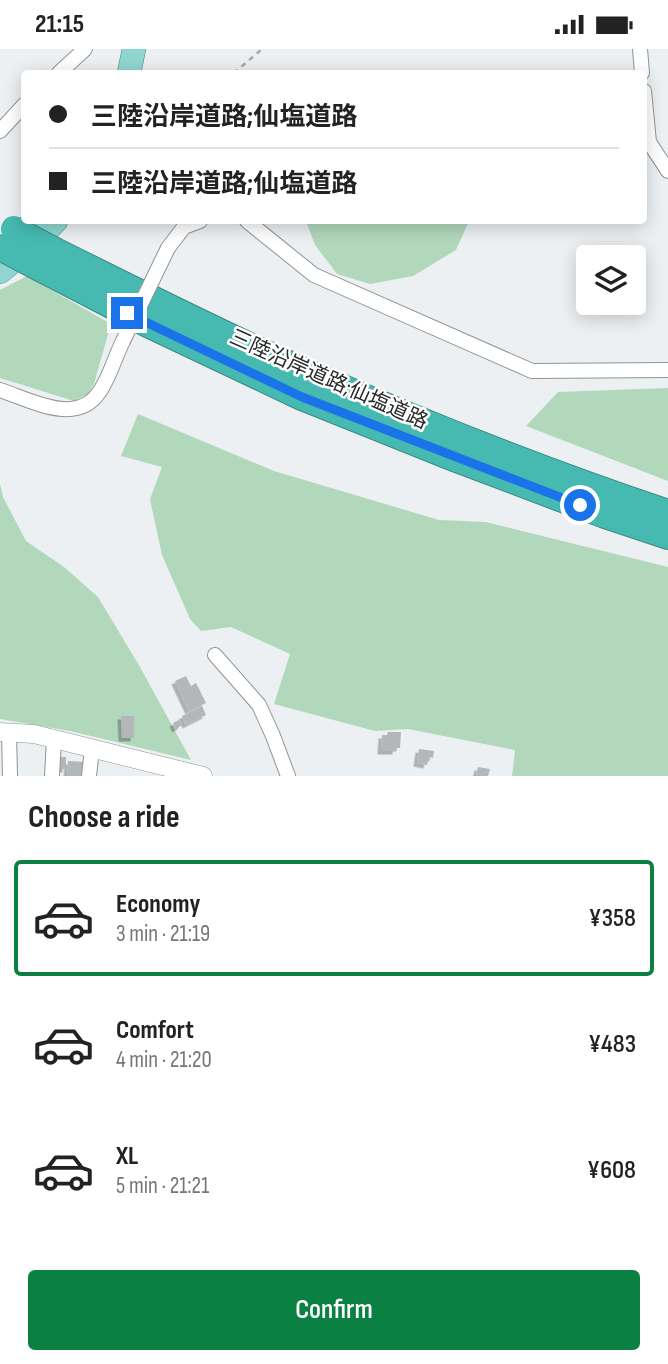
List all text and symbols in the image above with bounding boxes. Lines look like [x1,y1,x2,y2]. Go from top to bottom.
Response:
text: 21:15 [35,9,84,40]
text: 三陸沿岸道路;仙塩道路 [91,102,357,133]
text: 三陸沿岸道路;仙塩道路 [91,169,357,200]
map controls [576,245,646,315]
button: layers [576,245,646,315]
route end [111,297,143,329]
street label: 三陸沿岸道路;仙塩道路 [226,324,432,434]
route start [564,489,596,521]
text: Choose a ride [28,798,180,837]
icon: car [32,887,95,950]
text: Economy [116,889,200,920]
text: ¥358 [589,903,636,934]
text: 3 min · 21:19 [116,920,210,948]
icon: car [32,1013,95,1076]
text: Comfort [116,1015,194,1046]
text: ¥483 [588,1029,636,1060]
text: 4 min · 21:20 [116,1046,212,1074]
icon: car [32,1139,95,1202]
text: XL [116,1141,138,1172]
text: ¥608 [587,1155,636,1186]
text: 5 min · 21:21 [116,1172,209,1200]
button: Confirm [28,1270,640,1350]

